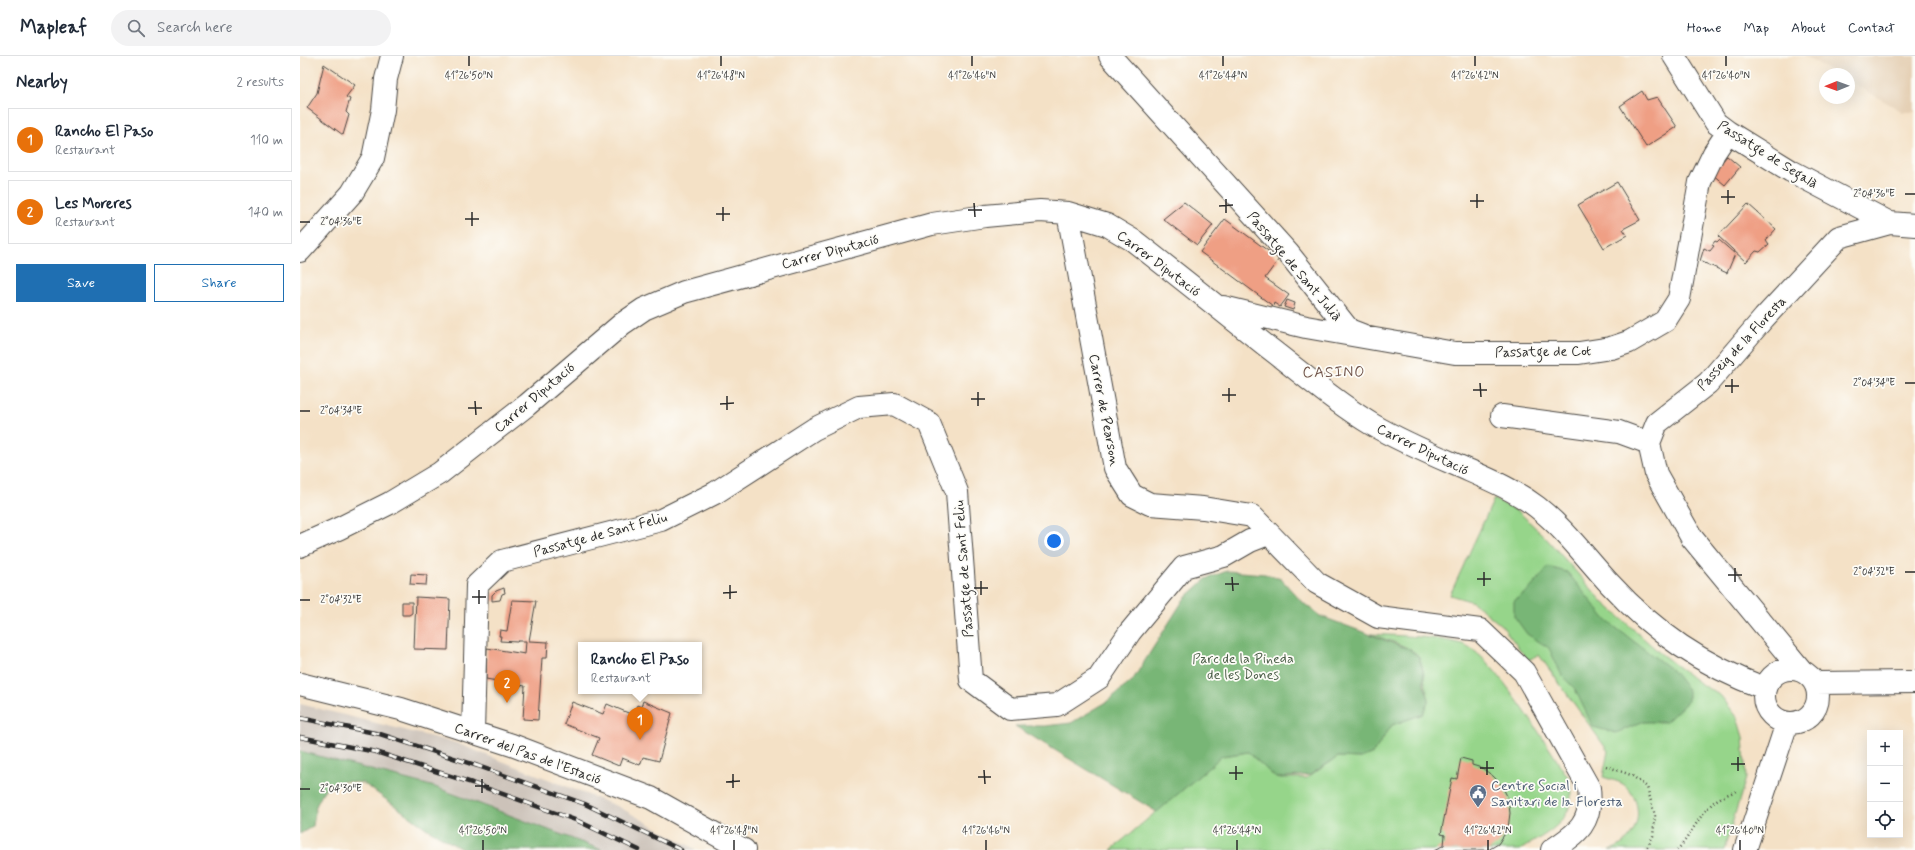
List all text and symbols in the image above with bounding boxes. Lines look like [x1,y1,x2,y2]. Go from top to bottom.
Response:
search box [111,10,391,46]
text: Mapleaf [20,15,87,40]
icon: search [125,17,147,39]
text: Search here [157,18,233,38]
text: Home [1687,19,1721,37]
text: Map [1743,19,1769,37]
text: About [1791,19,1826,37]
text: Contact [1848,19,1895,37]
north arrow [1819,68,1855,104]
text: 41°26'50"N [445,69,493,83]
text: 41°26'48"N [697,69,745,83]
text: 41°26'46"N [948,69,996,83]
text: 41°26'44"N [1199,69,1247,83]
text: 41°26'42"N [1451,69,1499,83]
text: 41°26'40"N [1702,69,1750,83]
text: Nearby [16,71,68,93]
text: 2 results [237,74,284,91]
street label: Passatge de Segalà [1713,117,1821,195]
text: Rancho El Paso [55,122,153,142]
text: 1 [27,132,33,149]
text: 110 m [250,132,283,149]
text: Restaurant [55,142,115,159]
text: 2°04'36"E [1853,187,1895,201]
text: Les Moreres [55,194,132,214]
text: 2 [27,204,33,221]
text: 140 m [248,204,283,221]
street label: Passatge de Sant Julià [1241,208,1346,327]
text: Restaurant [55,214,115,231]
text: 2°04'36"E [320,215,362,229]
street label: Carrer Diputació [1113,227,1204,301]
street label: Carrer Diputació [780,230,881,274]
button: Save [16,264,146,302]
button: Share [154,264,284,302]
street label: Passeig de la Floresta [1693,293,1790,395]
street label: Passatge de Cot [1495,342,1591,364]
street label: Carrer de Pearson [1084,353,1124,468]
street label: Carrer Diputació [491,359,579,437]
district label: CASINO [1303,363,1365,383]
text: 2°04'34"E [1853,376,1895,390]
text: 2°04'34"E [320,404,362,418]
street label: Carrer Diputació [1374,420,1471,480]
street label: Passatge de Sant Feliu [950,500,980,638]
street label: Passatge de Sant Feliu [531,508,670,563]
your location [1044,531,1064,551]
text: 2°04'32"E [1853,565,1895,579]
text: 2°04'32"E [320,593,362,607]
popup [578,642,702,694]
text: Rancho El Paso [591,650,689,670]
park label: Parc de la Pineda de les Dones [1192,650,1294,684]
pin: 2 [494,670,520,703]
text: Restaurant [591,670,651,687]
pin: 1 [627,707,653,740]
street label: Carrer del Pas de l'Estació [452,719,604,789]
map controls [1867,730,1903,838]
button: + [1867,730,1903,766]
button: − [1867,766,1903,802]
place label: Centre Social i Sanitari de la Floresta [1491,777,1623,811]
text: 2°04'30"E [320,782,362,796]
public building icon: Centre Social i Sanitari de la Floresta [1468,783,1488,808]
button: locate [1867,802,1903,838]
text: 41°26'50"N [459,824,507,838]
text: 41°26'48"N [710,824,758,838]
text: 41°26'46"N [962,824,1010,838]
text: 41°26'44"N [1213,824,1261,838]
text: 41°26'42"N [1464,824,1512,838]
text: 41°26'40"N [1716,824,1764,838]

